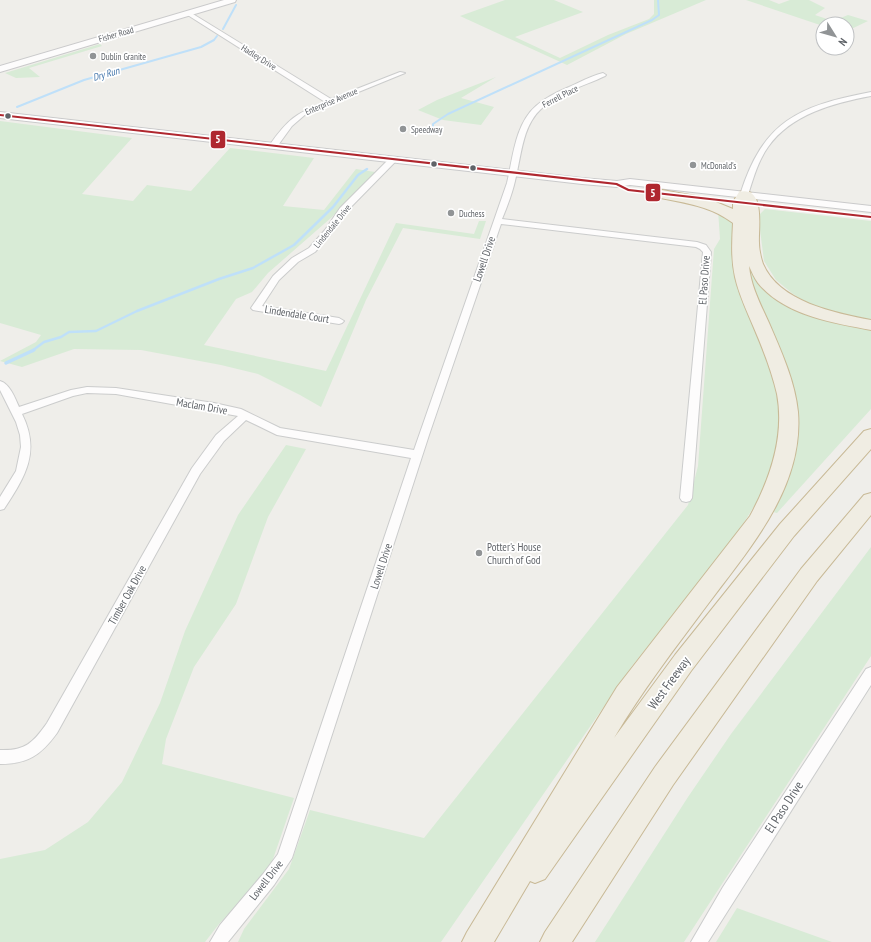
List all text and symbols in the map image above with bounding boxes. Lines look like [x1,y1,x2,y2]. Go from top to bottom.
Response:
north arrow [815,16,855,56]
street label: Fisher Road [97,24,135,44]
text: N [836,35,850,49]
street label: Hadley Drive [239,42,279,72]
marker: Dublin Granite [88,51,98,61]
place label: Dublin Granite [101,51,146,62]
water label: Dry Run [91,64,121,84]
street label: Ferrell Place [540,82,580,110]
street label: Enterprise Avenue [303,85,359,117]
unlabelled marker [3,111,13,121]
marker: Speedway [398,124,408,134]
place label: Speedway [411,124,443,135]
line badge: 5 [210,130,226,149]
text: 5 [215,132,221,146]
unlabelled marker [429,159,439,169]
marker: McDonald's [688,160,698,170]
place label: McDonald's [701,160,736,171]
unlabelled marker [468,163,478,173]
line badge: 5 [645,183,661,202]
text: 5 [650,186,656,200]
street label: Lindendale Drive [311,202,353,250]
marker: Duchess [446,208,456,218]
place label: Duchess [459,208,485,219]
street label: Lowell Drive [470,234,498,284]
street label: El Paso Drive [695,254,713,305]
street label: Lindendale Court [264,302,330,326]
street label: Maclam Drive [175,395,229,417]
place label: Potter's House Church of God [487,540,542,567]
street label: Lowell Drive [367,541,395,591]
marker: Potter's House Church of God [474,548,484,558]
street label: Timber Oak Drive [105,562,149,627]
street label: West Freeway [644,653,694,713]
street label: El Paso Drive [761,778,807,836]
street label: Lowell Drive [246,857,286,903]

